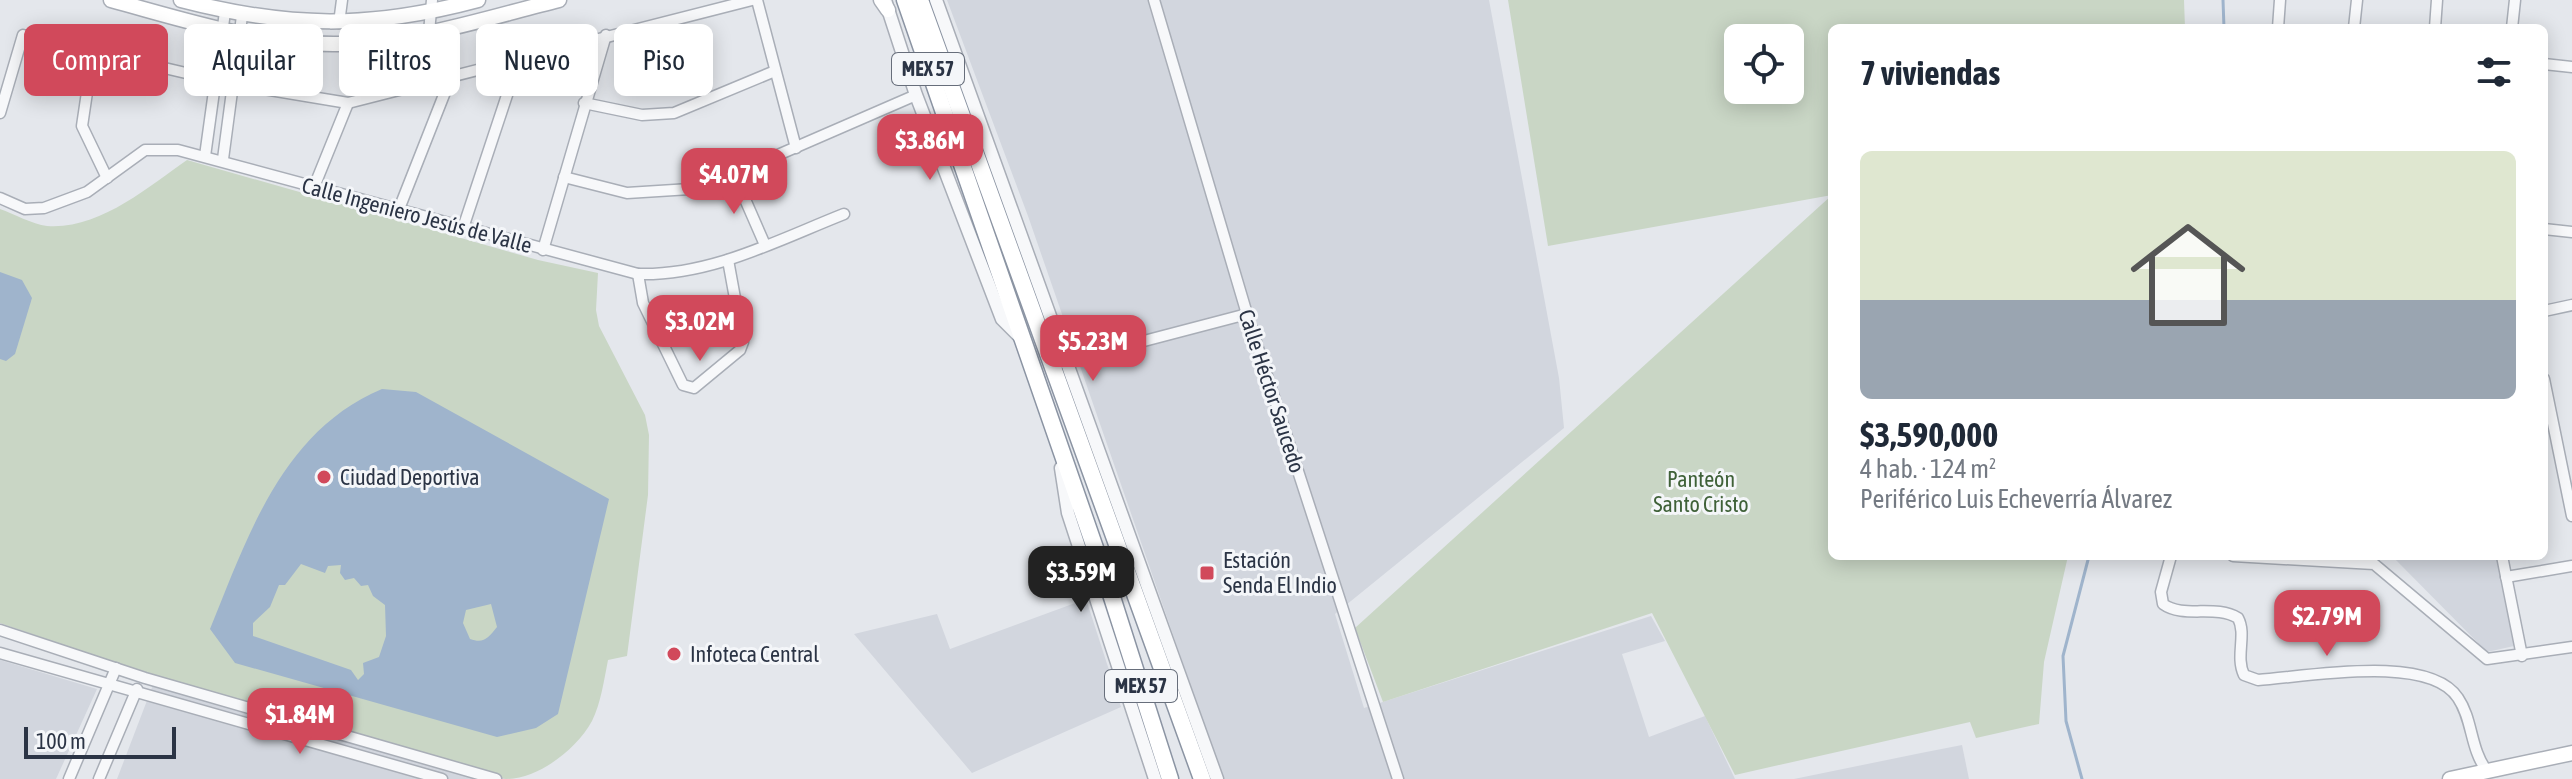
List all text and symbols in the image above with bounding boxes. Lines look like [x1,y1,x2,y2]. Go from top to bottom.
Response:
chip: Comprar [24,24,168,96]
chip: Alquilar [184,24,323,96]
chip: Filtros [339,24,460,96]
chip: Nuevo [476,24,598,96]
chip: Piso [614,24,713,96]
map controls [1724,24,1804,104]
button: locate [1724,24,1804,104]
icon: filters [2472,50,2516,94]
road number: MEX 57 [892,53,964,85]
text: 7 viviendas [1860,53,2000,92]
pin: $3.86M [865,114,995,182]
text: $3.86M [895,125,965,155]
pin: $4.07M [669,148,799,216]
text: $4.07M [699,159,769,189]
street label: Calle Ingeniero Jesús de Valle [299,172,535,258]
icon: home [2116,203,2260,347]
pin: $3.02M [635,295,765,363]
text: $3.02M [665,306,735,336]
street label: Calle Héctor Saucedo [1233,306,1311,476]
pin: $5.23M [1028,315,1158,383]
text: $5.23M [1058,326,1128,356]
text: $3,590,000 [1860,415,1998,454]
text: 4 hab. · 124 m² [1860,454,1996,484]
place label: Ciudad Deportiva [340,464,480,490]
park label: Panteón Santo Cristo [1653,466,1749,517]
marker: Ciudad Deportiva [315,468,333,486]
text: Periférico Luis Echeverría Álvarez [1860,484,2172,514]
pin: $3.59M [1016,546,1146,614]
place label: Estación Senda El Indio [1223,547,1337,598]
text: $3.59M [1046,557,1116,587]
marker: Estación Senda El Indio [1198,564,1216,582]
pin: $2.79M [2262,590,2392,658]
text: $2.79M [2292,601,2362,631]
place label: Infoteca Central [690,641,819,667]
marker: Infoteca Central [665,645,683,663]
road number: MEX 57 [1105,670,1177,702]
pin: $1.84M [235,688,365,756]
text: $1.84M [265,699,335,729]
scale bar [24,723,176,759]
text: 100 m [36,728,86,754]

